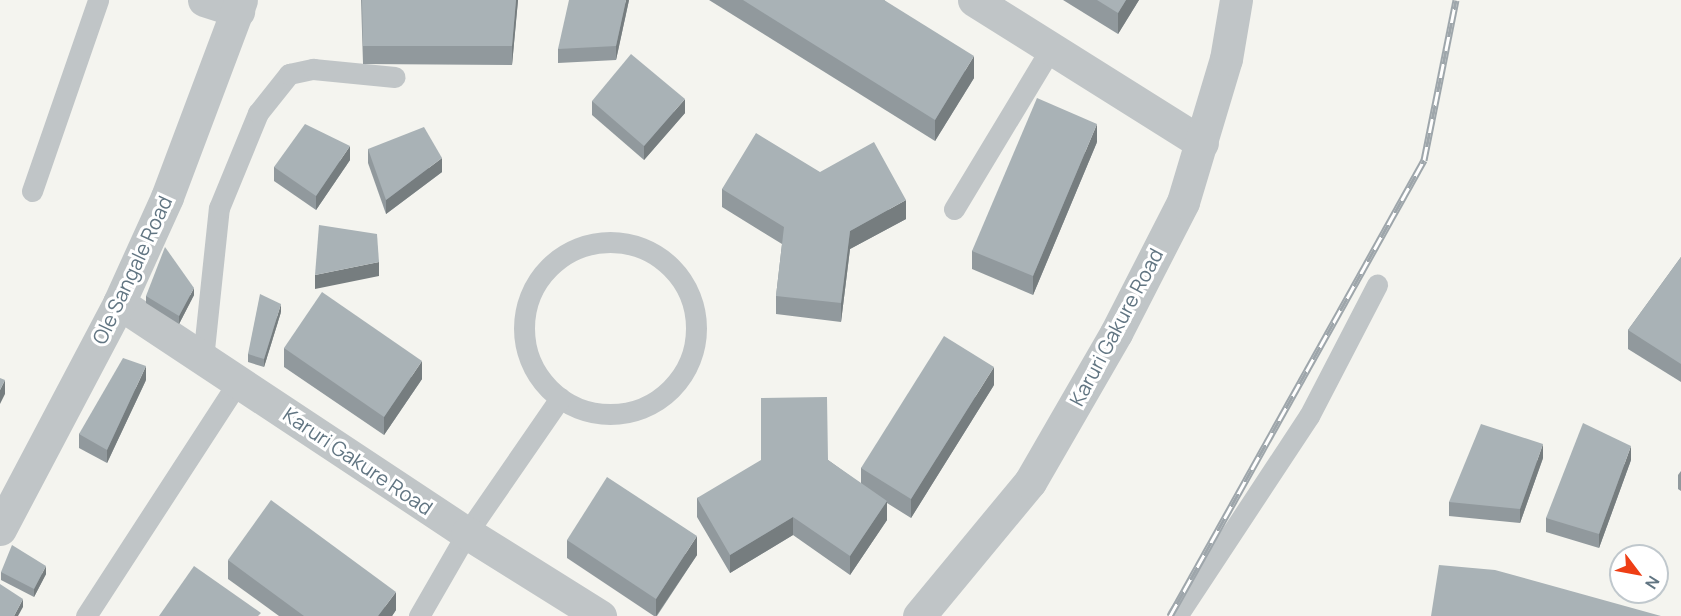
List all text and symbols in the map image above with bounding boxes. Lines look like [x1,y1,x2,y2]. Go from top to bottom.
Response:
street label: Ole Sangale Road [87,192,177,348]
street label: Karuri Gakure Road [1064,244,1168,410]
street label: Karuri Gakure Road [279,402,437,520]
north arrow [1609,544,1669,604]
text: N [1640,572,1665,593]

